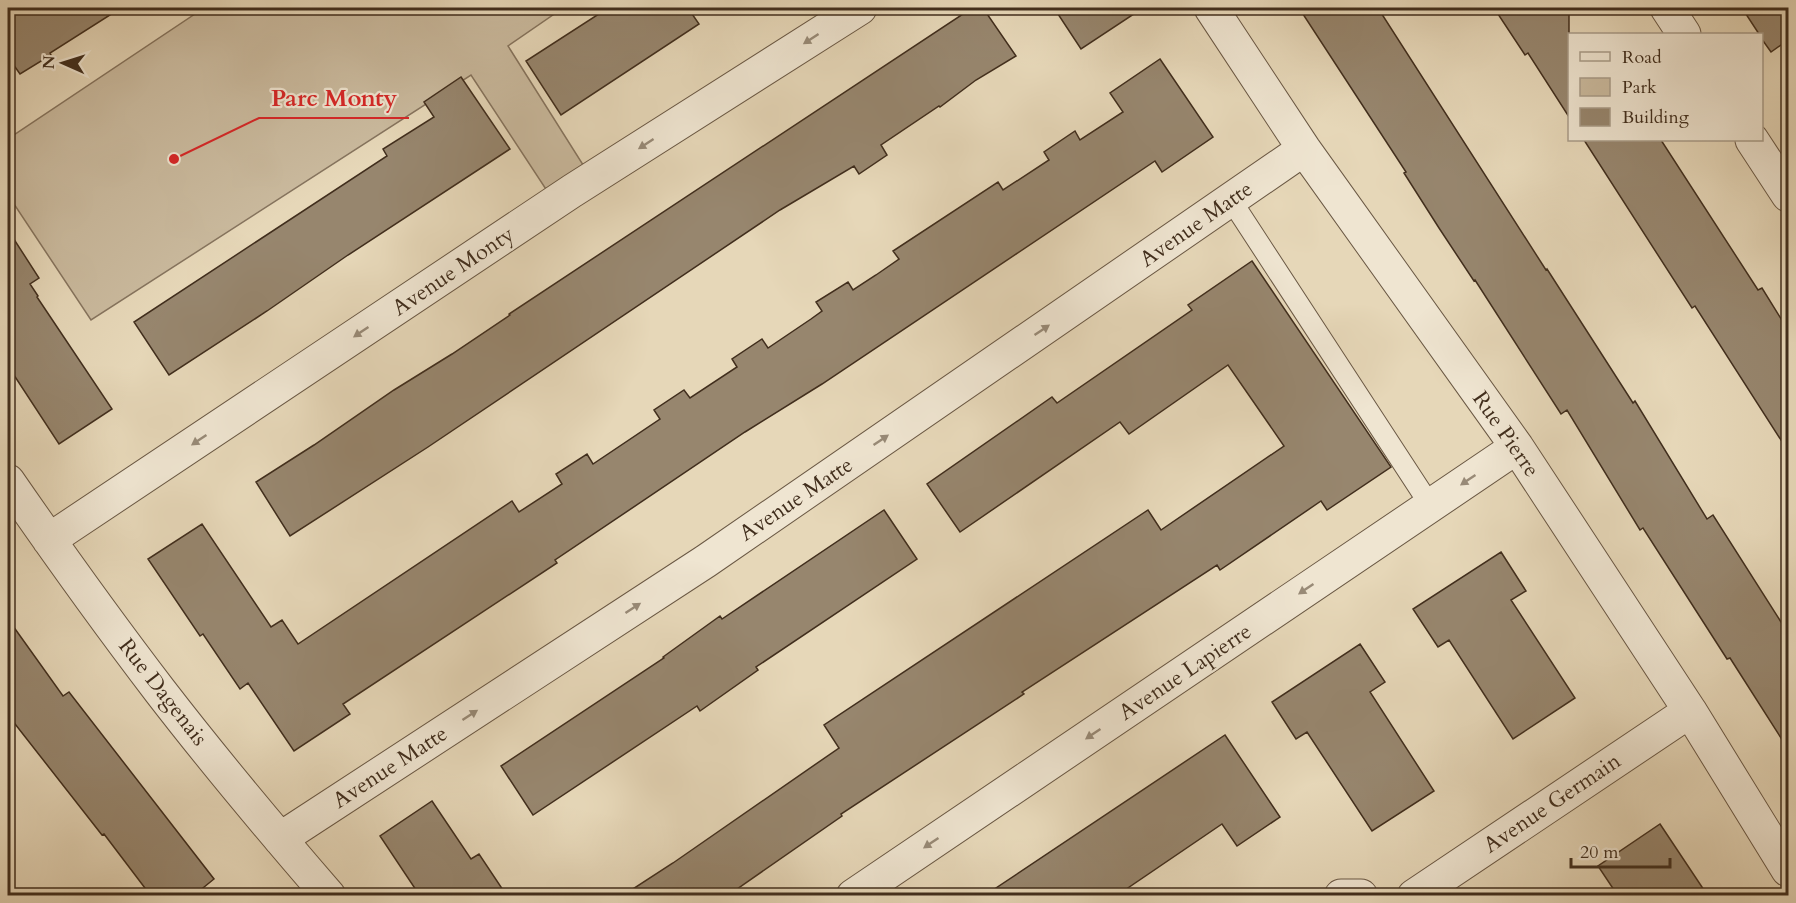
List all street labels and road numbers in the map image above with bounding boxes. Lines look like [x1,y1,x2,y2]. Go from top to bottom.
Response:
street label: Avenue Matte [1134,174,1258,274]
street label: Avenue Monty [386,219,520,323]
street label: Rue Pierre [1465,385,1547,483]
street label: Avenue Matte [733,450,859,548]
street label: Avenue Lapierre [1113,617,1257,727]
street label: Rue Dagenais [112,632,214,752]
street label: Avenue Matte [327,719,453,815]
street label: Avenue Germain [1478,746,1627,860]

